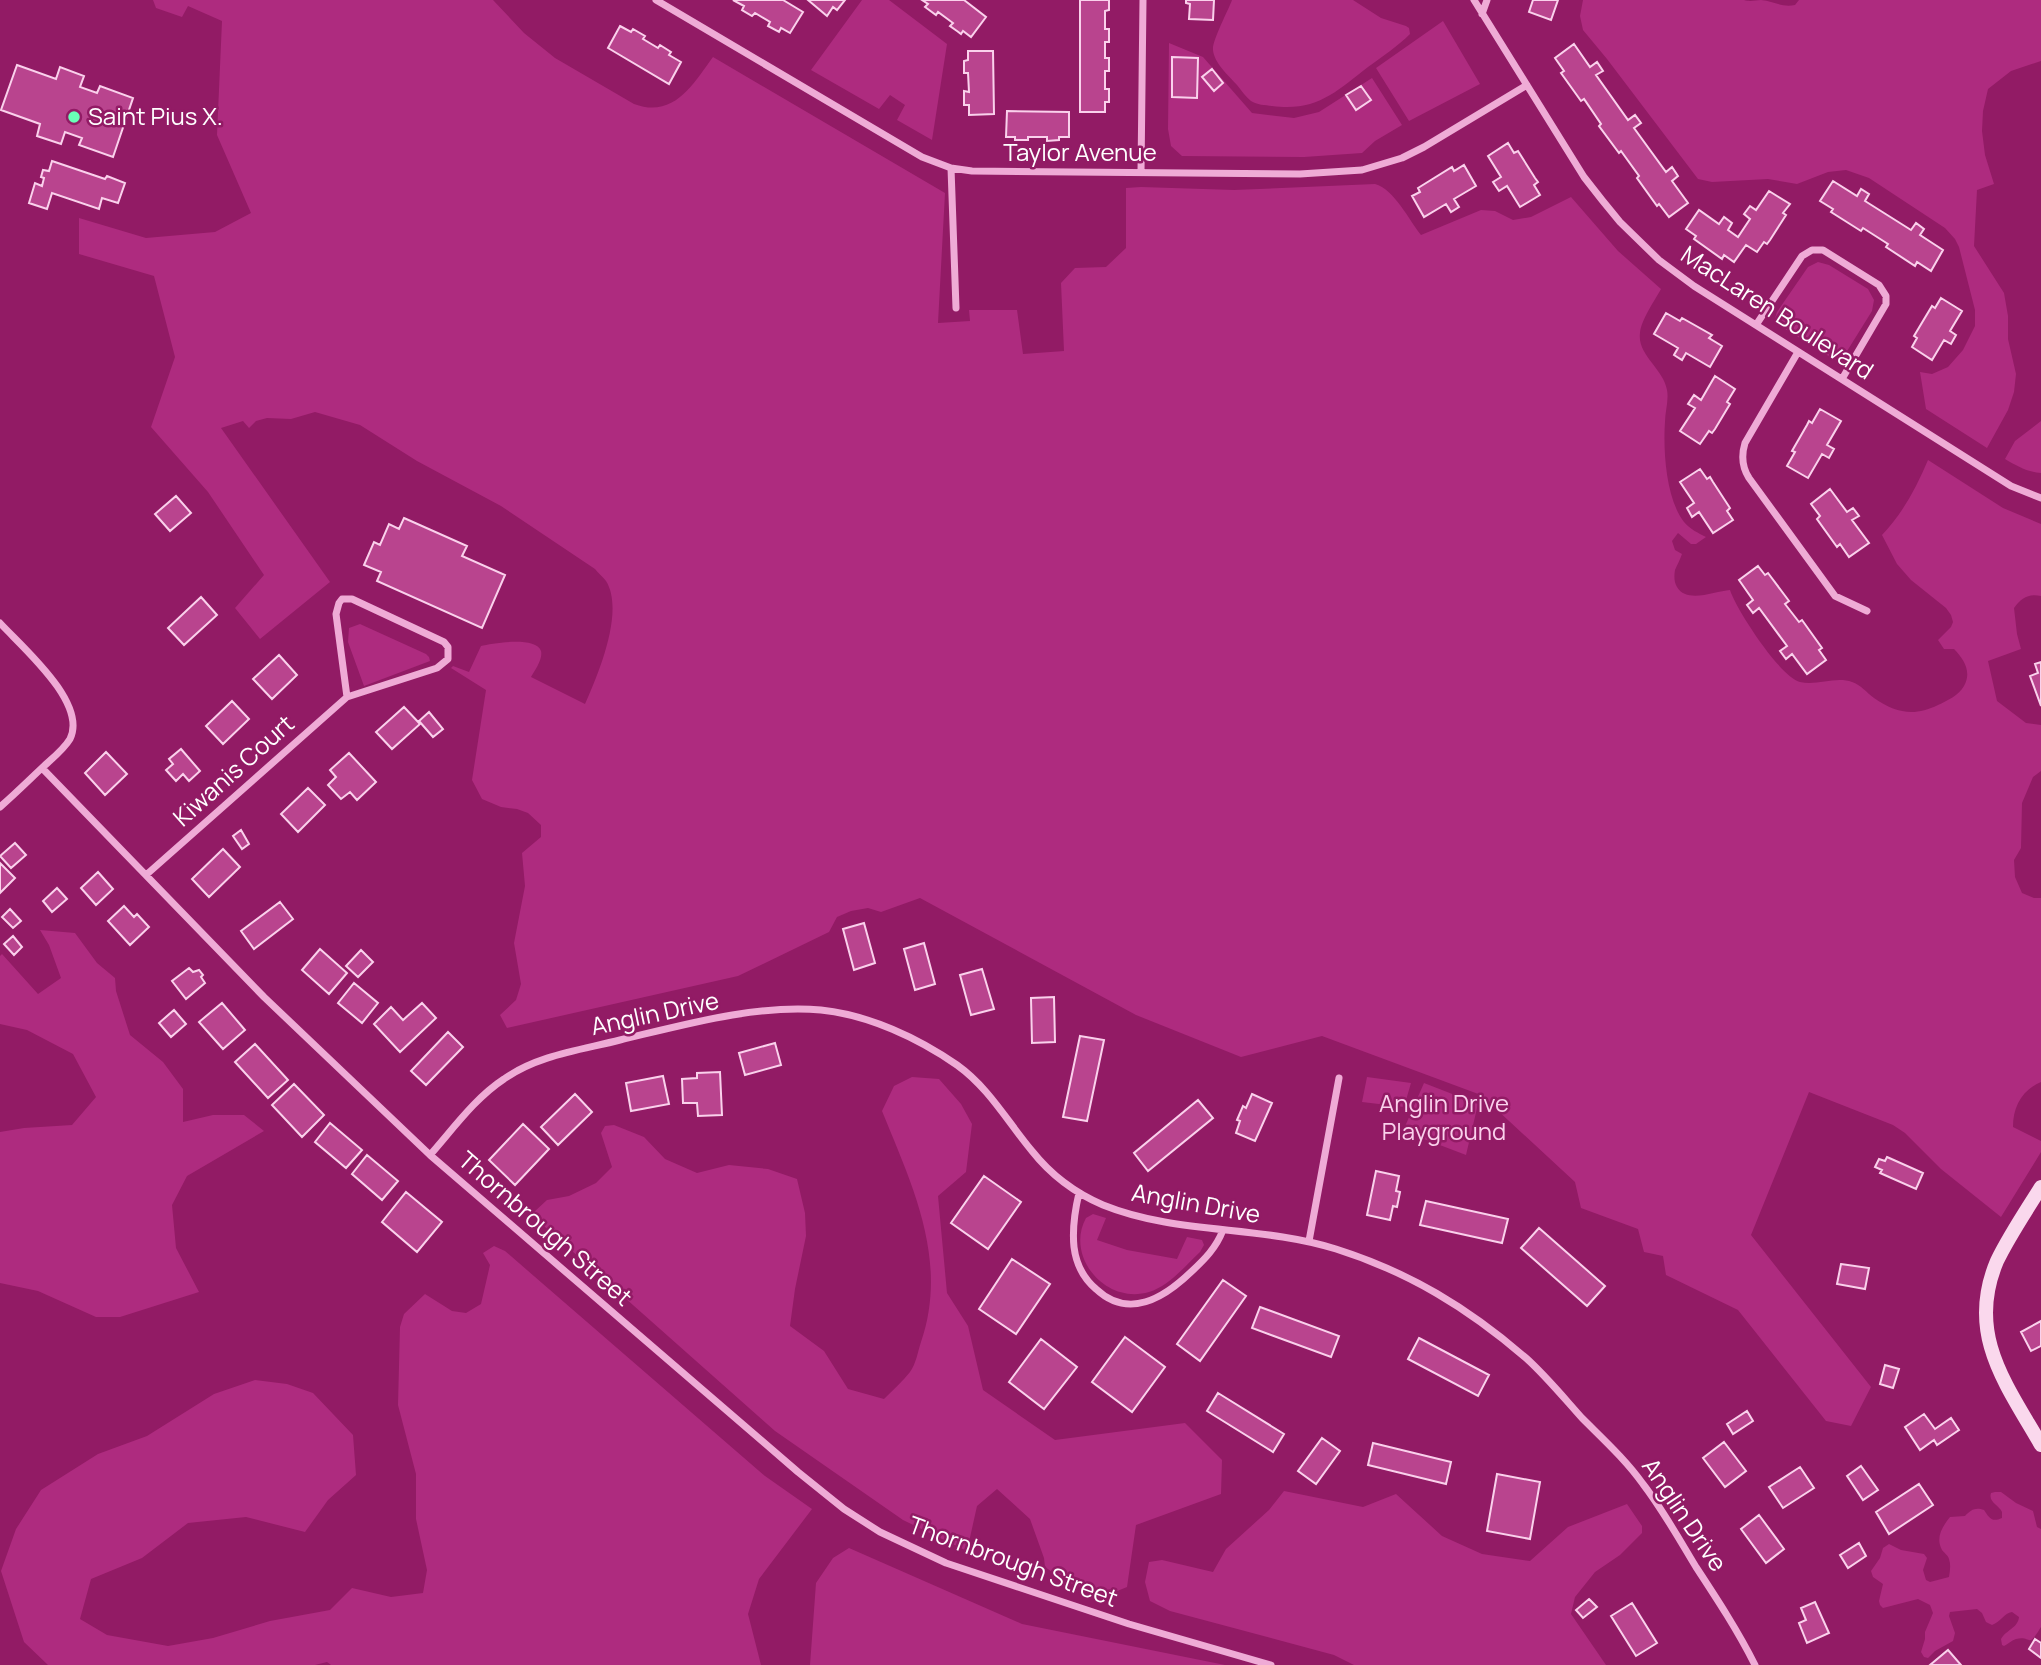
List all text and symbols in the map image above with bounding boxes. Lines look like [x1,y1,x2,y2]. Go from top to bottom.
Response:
place label: Saint Pius X. [88,99,223,132]
marker: Saint Pius X. [66,109,82,125]
street label: Taylor Avenue [1003,135,1157,168]
street label: MacLaren Boulevard [1675,237,1880,386]
street label: Kiwanis Court [165,707,301,833]
street label: Anglin Drive [588,983,722,1042]
park label: Anglin Drive Playground [1379,1086,1509,1147]
street label: Thornbrough Street [452,1143,640,1313]
street label: Anglin Drive [1129,1175,1263,1230]
street label: Anglin Drive [1635,1451,1735,1577]
street label: Thornbrough Street [904,1507,1123,1614]

